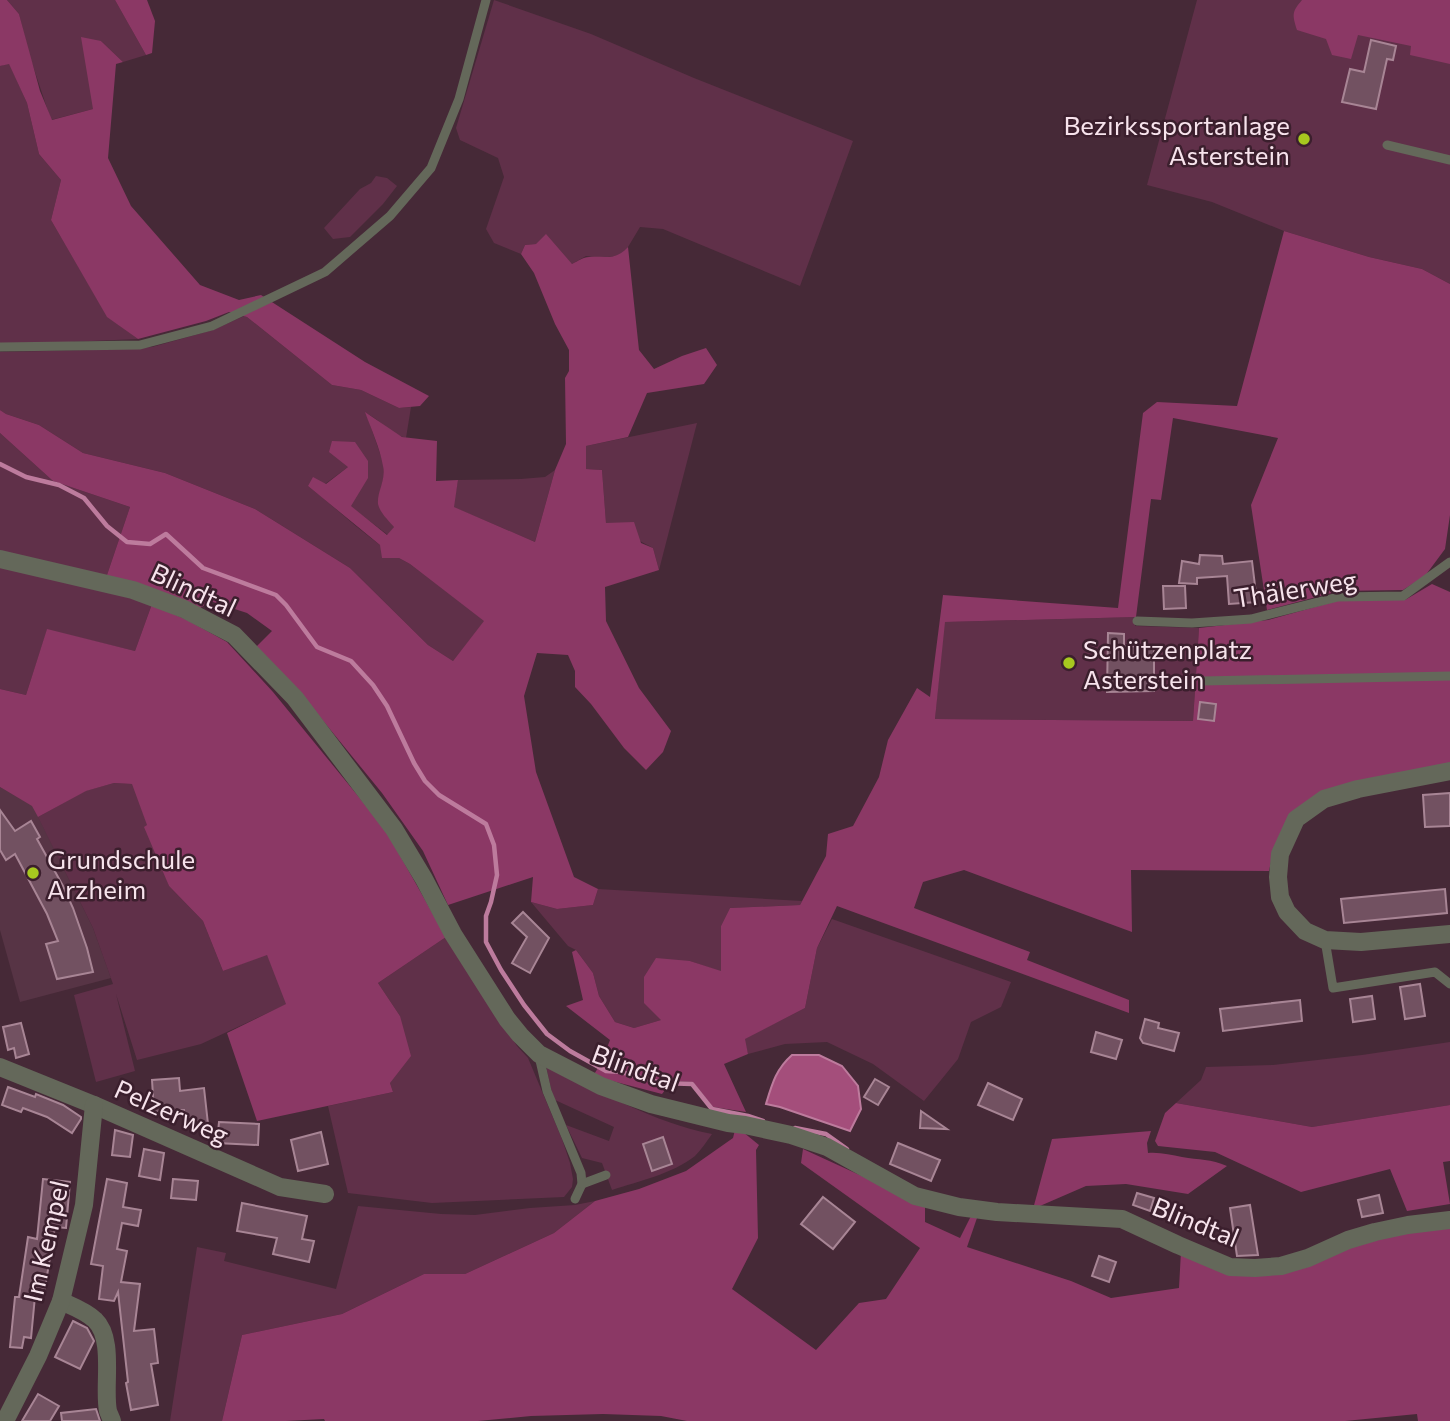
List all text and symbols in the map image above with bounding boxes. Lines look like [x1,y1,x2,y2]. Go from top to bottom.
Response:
place label: Bezirkssportanlage Asterstein [1064,109,1290,170]
marker: Bezirkssportanlage Asterstein [1296,131,1312,147]
street label: Blindtal [146,556,242,622]
street label: Thälerweg [1231,563,1359,613]
place label: Schützenplatz Asterstein [1083,633,1252,694]
marker: Schützenplatz Asterstein [1061,655,1077,671]
place label: Grundschule Arzheim [47,843,195,904]
marker: Grundschule Arzheim [25,865,41,881]
street label: Blindtal [588,1037,684,1097]
street label: Pelzerweg [110,1072,234,1150]
street label: Im Kempel [16,1177,74,1305]
street label: Blindtal [1148,1190,1244,1252]

